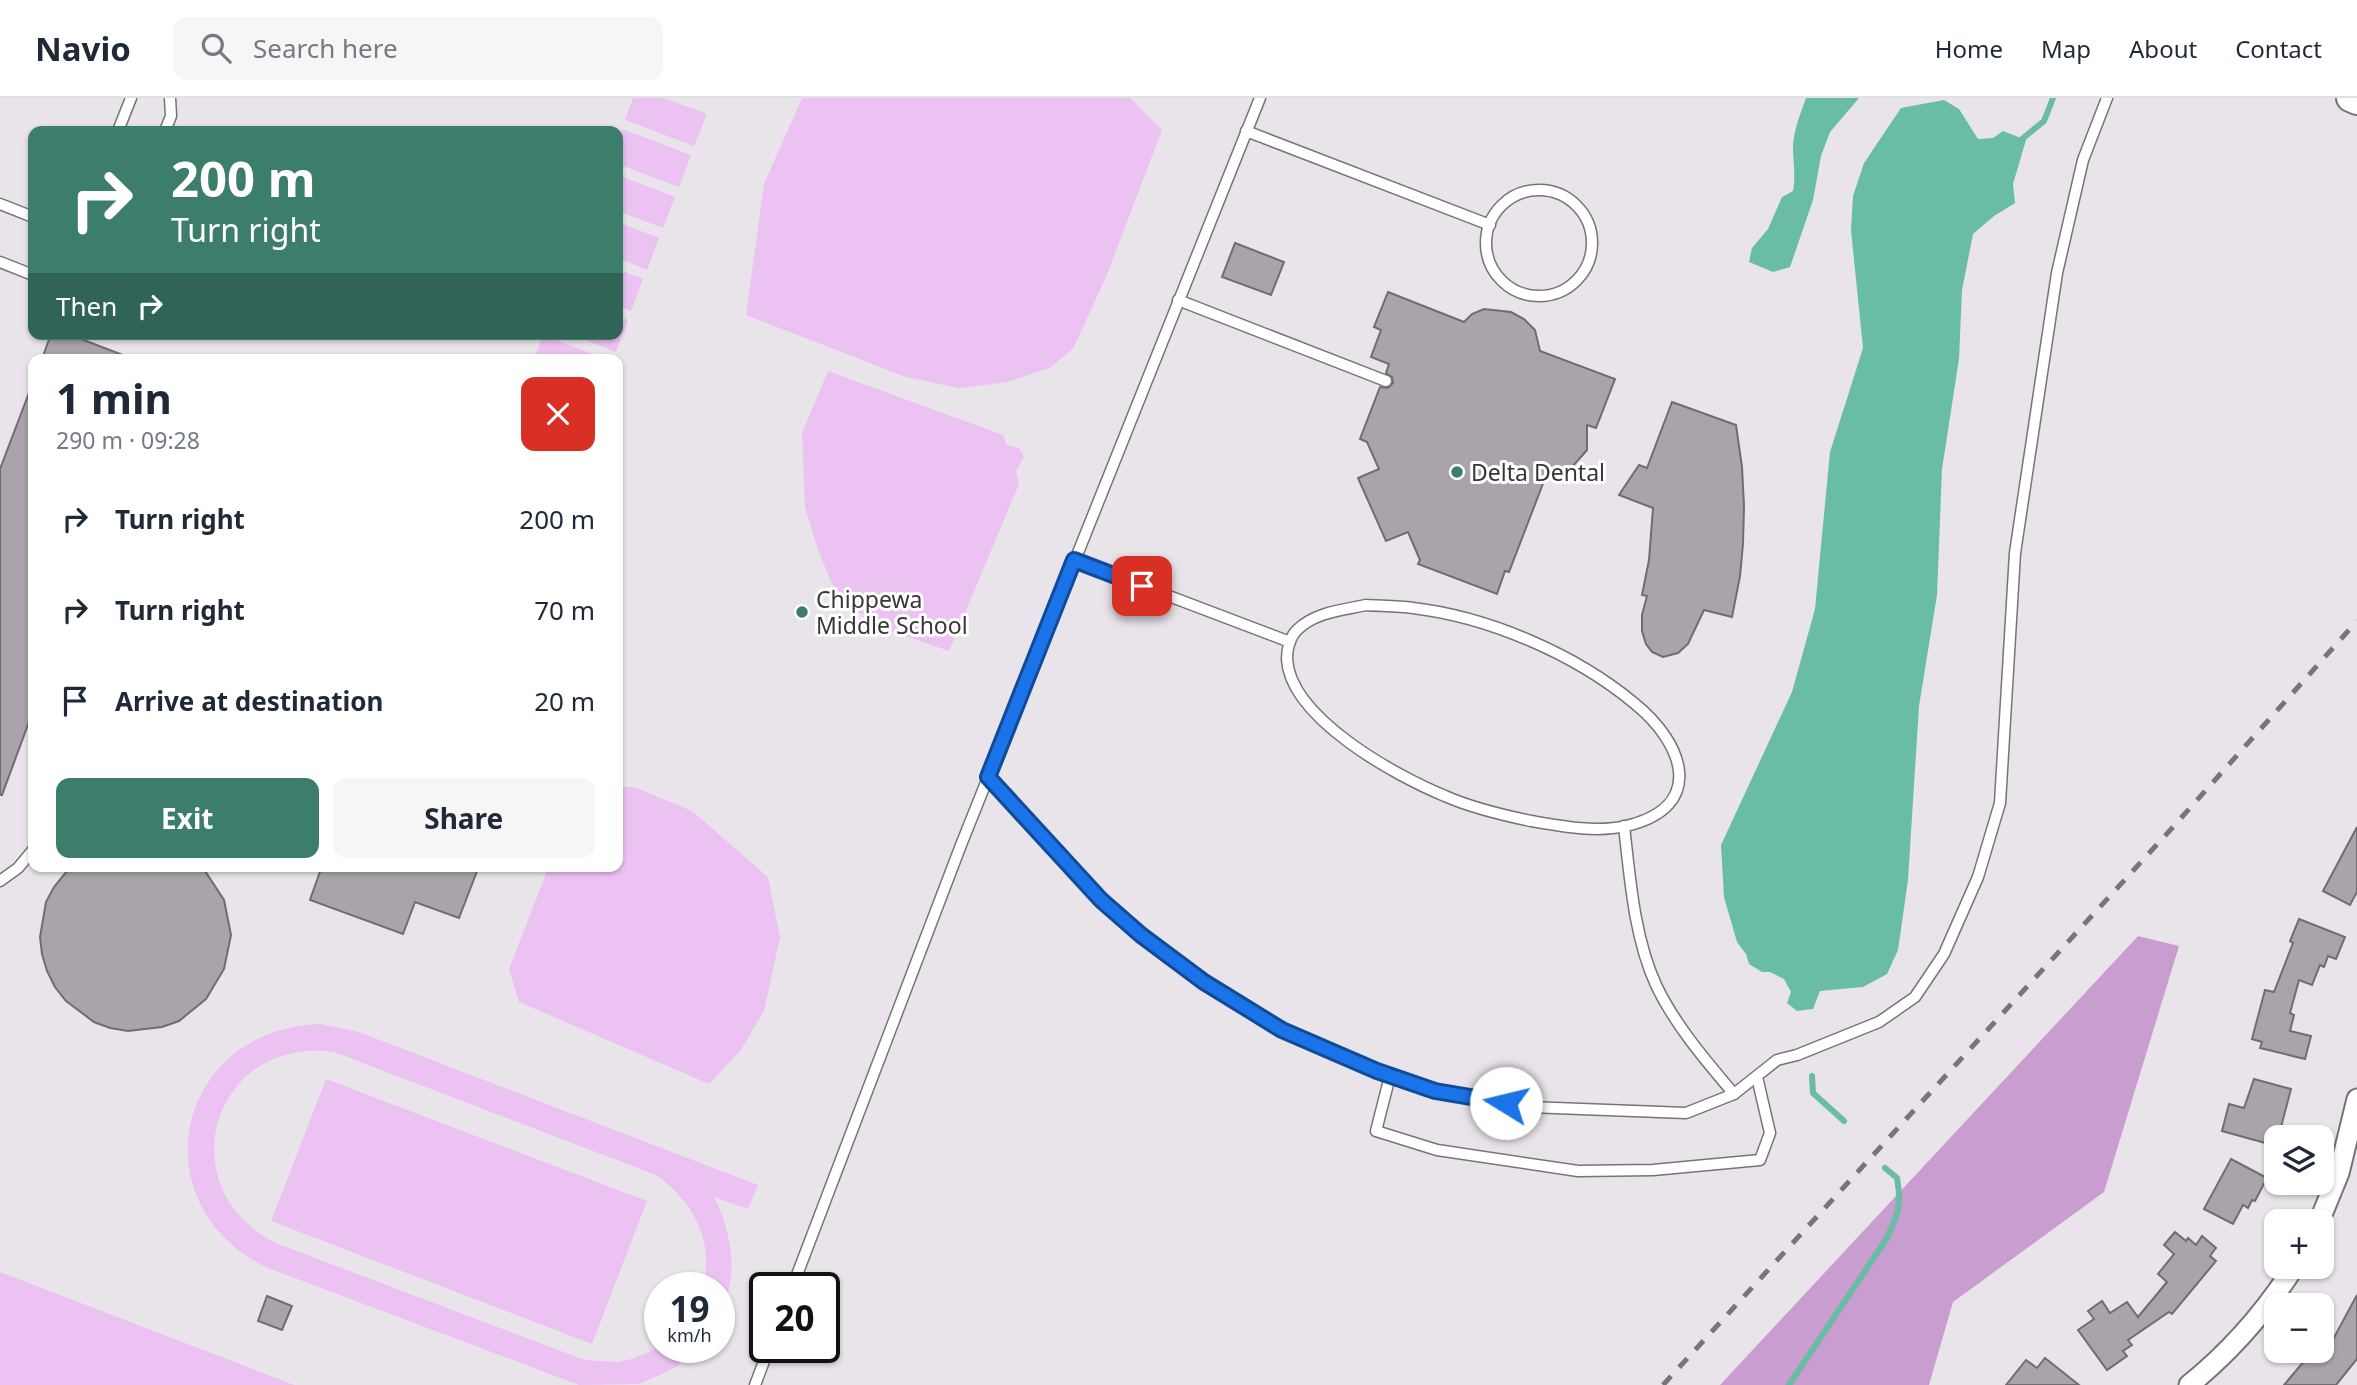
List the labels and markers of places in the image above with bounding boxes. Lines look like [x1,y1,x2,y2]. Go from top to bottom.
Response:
place label: Delta Dental [1471,456,1605,488]
marker: Delta Dental [1449,464,1465,480]
pin [1112,556,1172,616]
place label: Chippewa Middle School [816,583,968,641]
marker: Chippewa Middle School [794,604,810,620]

